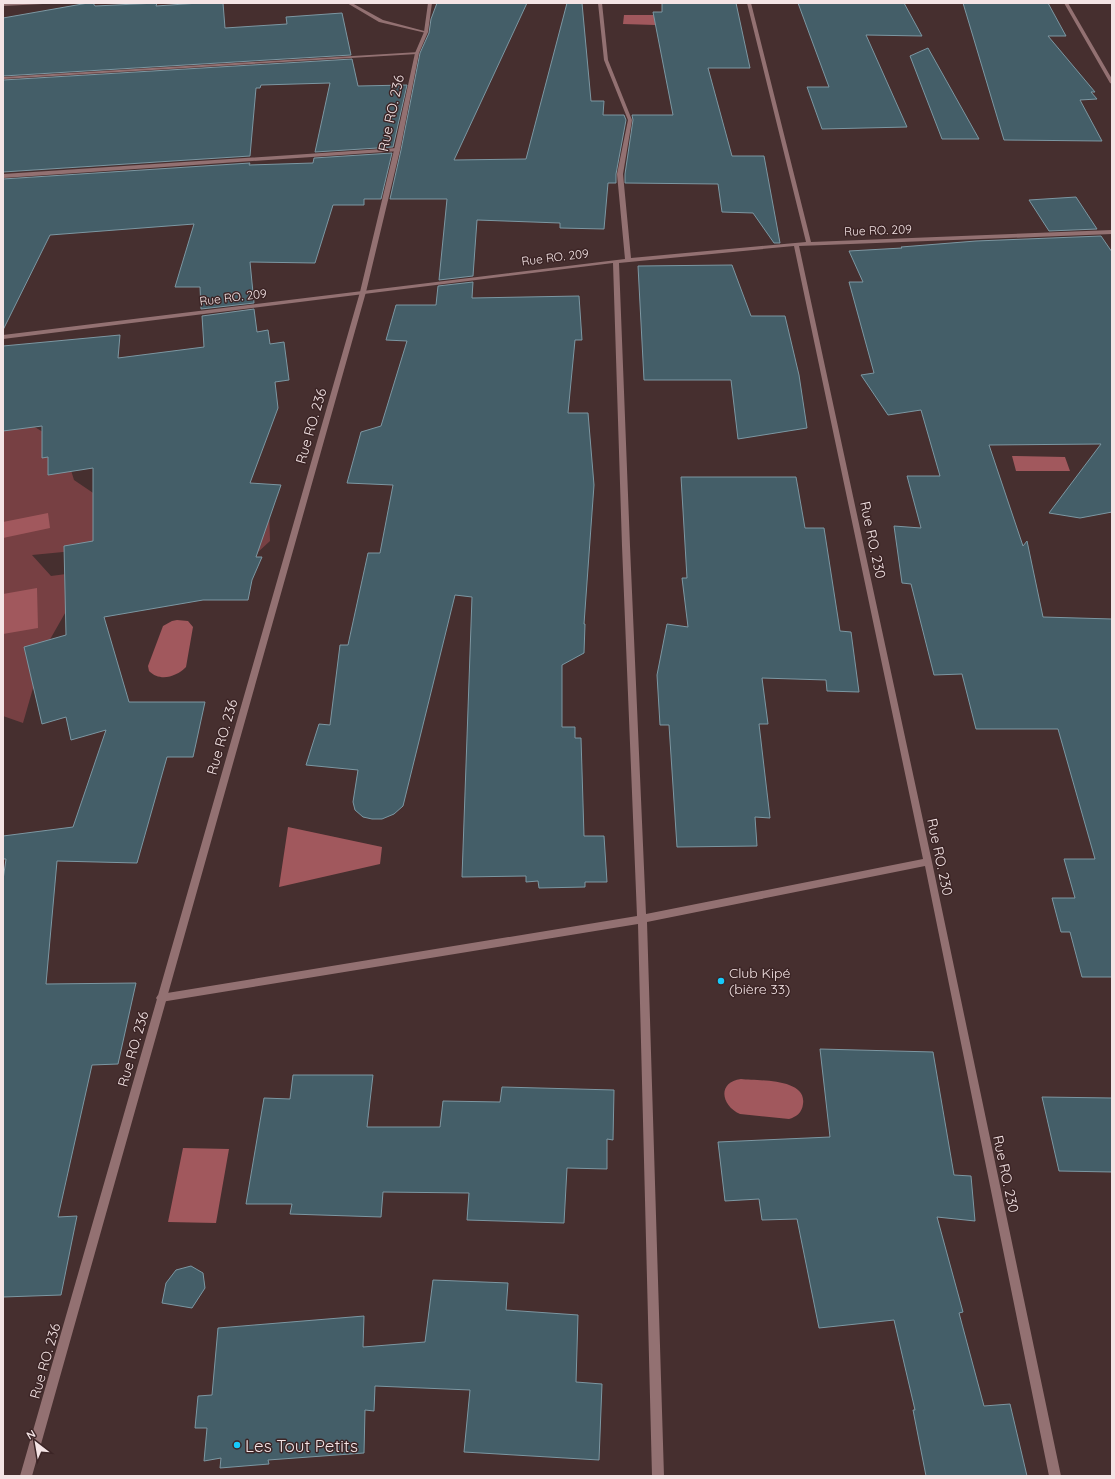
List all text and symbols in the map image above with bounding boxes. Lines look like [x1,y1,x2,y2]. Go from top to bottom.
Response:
street label: Rue RO. 236 [374,73,408,153]
street label: Rue RO. 209 [844,221,912,239]
street label: Rue RO. 209 [520,245,590,269]
street label: Rue RO. 209 [198,285,268,309]
street label: Rue RO. 236 [292,386,331,466]
street label: Rue RO. 230 [856,500,890,580]
street label: Rue RO. 236 [203,697,242,777]
street label: Rue RO. 230 [923,817,957,897]
place label: Club Kipé (bière 33) [729,964,790,998]
marker: Club Kipé (bière 33) [716,976,726,986]
street label: Rue RO. 236 [114,1009,153,1089]
street label: Rue RO. 230 [989,1134,1023,1214]
street label: Rue RO. 236 [26,1321,65,1401]
north arrow [16,1423,56,1463]
text: N [24,1426,38,1443]
place label: Les Tout Petits [245,1435,358,1456]
marker: Les Tout Petits [232,1440,242,1450]

